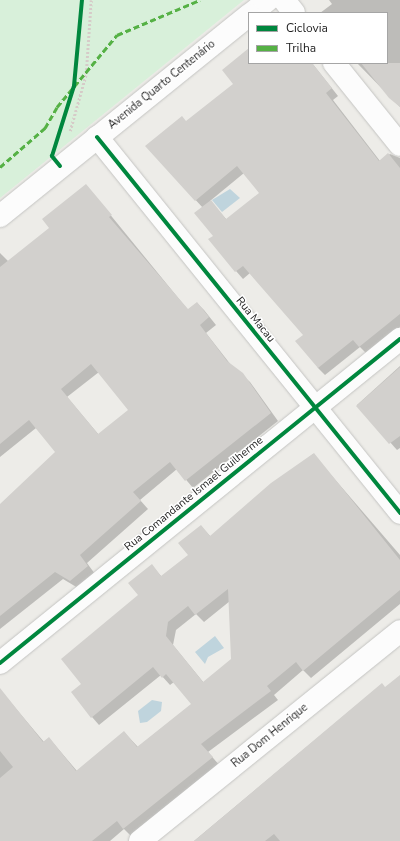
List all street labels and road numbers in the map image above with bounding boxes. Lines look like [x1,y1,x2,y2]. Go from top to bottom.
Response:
street label: Avenida Quarto Centenário [106,38,218,132]
street label: Rua Macau [233,295,277,345]
street label: Rua Comandante Ismael Guilherme [122,434,266,554]
street label: Rua Dom Henrique [229,701,311,771]

